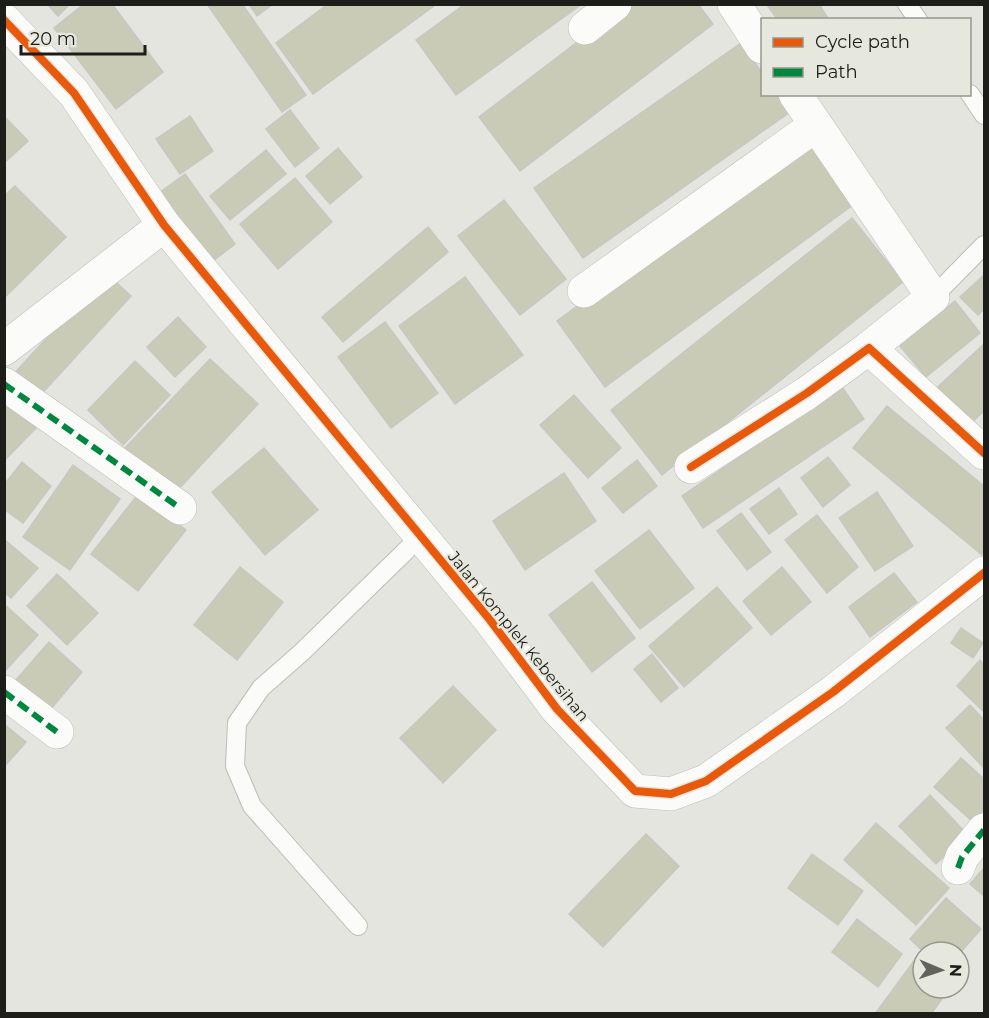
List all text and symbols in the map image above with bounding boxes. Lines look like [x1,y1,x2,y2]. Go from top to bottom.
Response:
scale bar [21,18,146,56]
legend [761,18,971,96]
text: 20 m [30,28,76,50]
text: Cycle path [815,31,910,53]
text: Path [815,61,858,83]
street label: Jalan Komplek Kebersihan [443,547,593,725]
north arrow [911,940,971,1000]
text: N [946,964,965,977]

